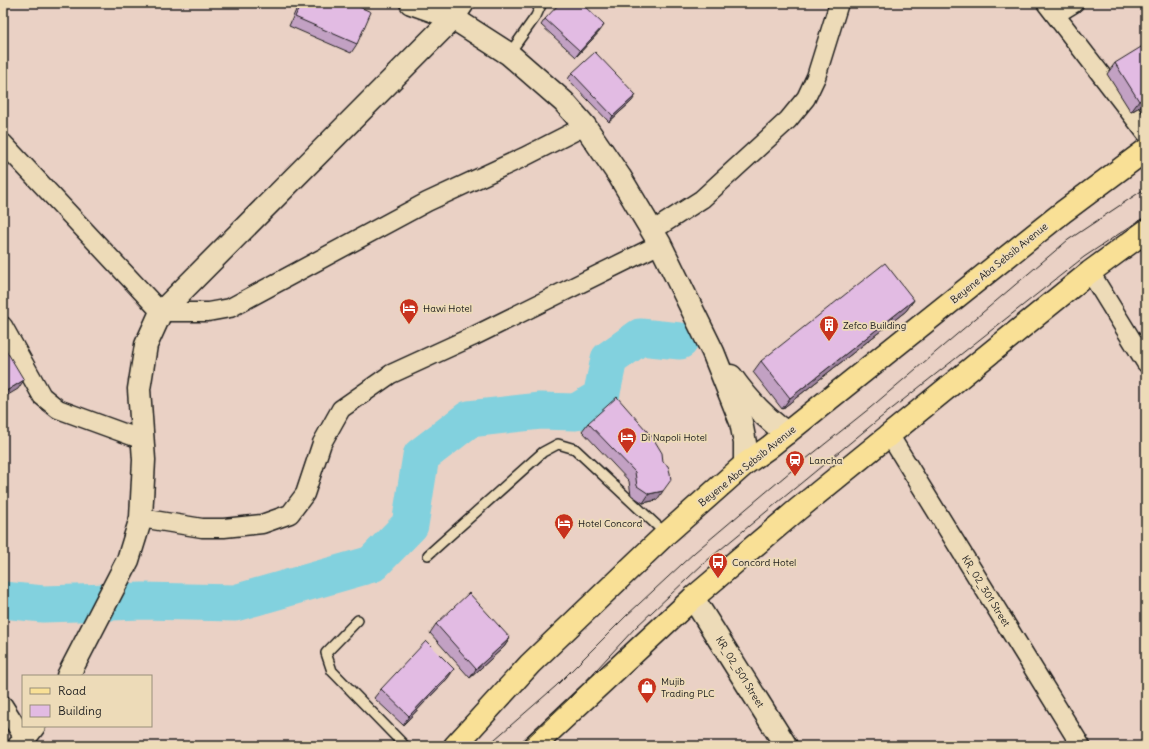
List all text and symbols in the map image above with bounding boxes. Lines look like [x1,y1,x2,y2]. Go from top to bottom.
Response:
street label: Beyene Aba Sebsib Avenue [948,220,1050,306]
hotel icon: Hawi Hotel [398,297,420,325]
place label: Hawi Hotel [423,302,472,315]
building icon: Zefco Building [818,314,840,342]
place label: Zefco Building [843,319,906,332]
street label: Beyene Aba Sebsib Avenue [696,423,798,509]
hotel icon: Di Napoli Hotel [616,426,638,454]
place label: Di Napoli Hotel [641,431,707,444]
station icon: Lancha [784,449,806,477]
place label: Lancha [809,454,843,467]
hotel icon: Hotel Concord [553,512,575,540]
place label: Hotel Concord [578,517,642,530]
bus stop icon: Concord Hotel [707,551,729,579]
street label: KR_02_301 Street [959,553,1013,630]
place label: Concord Hotel [732,556,796,569]
street label: KR_02_501 Street [713,634,767,711]
legend [22,675,152,727]
place label: Mujib Trading PLC [661,675,715,700]
shop icon: Mujib Trading PLC [636,676,658,704]
text: Road [58,683,86,698]
text: Building [58,703,102,718]

